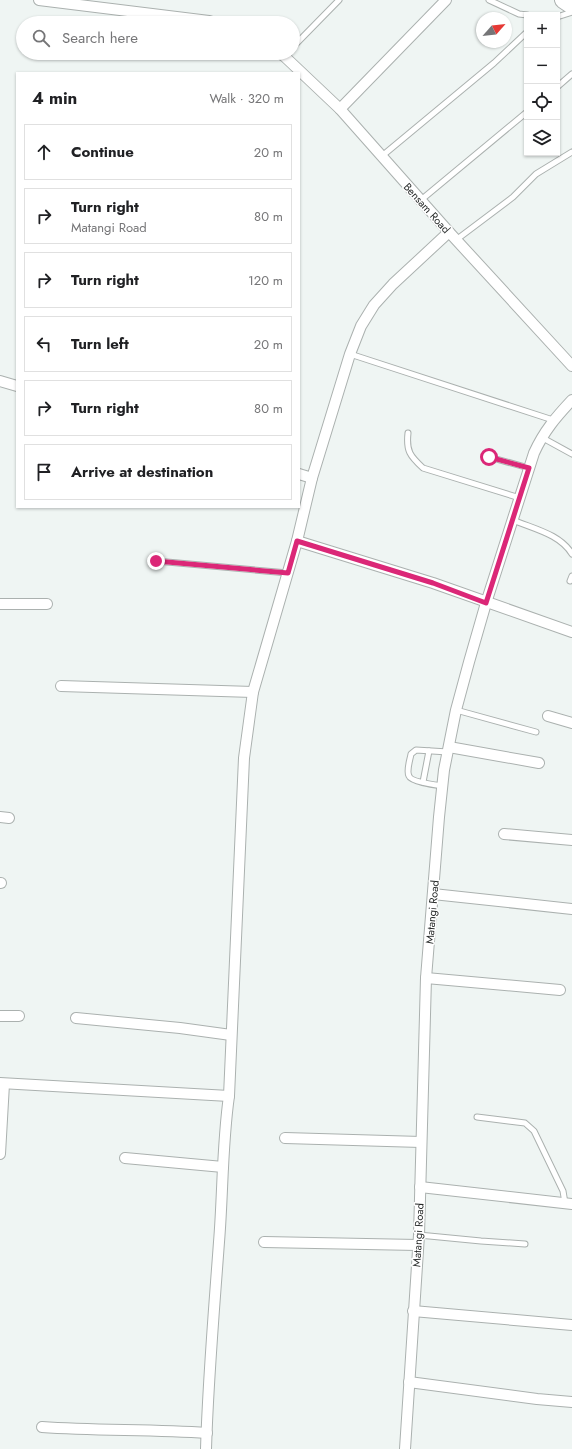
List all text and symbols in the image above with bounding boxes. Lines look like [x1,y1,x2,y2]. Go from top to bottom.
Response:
north arrow [476,12,512,48]
map controls [524,12,560,156]
button: + [524,12,560,48]
search box [16,16,300,60]
icon: search [30,27,52,49]
text: Search here [62,27,138,49]
button: − [524,48,560,84]
button: locate [524,84,560,120]
text: 4 min [32,86,77,110]
text: Walk · 320 m [209,89,284,108]
button: layers [524,120,560,156]
icon: ahead [33,141,55,163]
text: Continue [71,141,134,163]
text: 20 m [254,143,283,162]
street label: Bensam Road [400,179,454,237]
text: Turn right [71,196,139,218]
icon: right [33,205,55,227]
text: 80 m [254,207,283,226]
text: Matangi Road [71,218,147,237]
icon: right [33,269,55,291]
text: Turn right [71,269,139,291]
text: 120 m [248,271,283,290]
icon: left [33,333,55,355]
text: Turn left [71,333,129,355]
text: 20 m [254,335,283,354]
icon: right [33,397,55,419]
text: Turn right [71,397,139,419]
text: 80 m [254,399,283,418]
route start [480,448,498,466]
icon: arrive [33,461,55,483]
text: Arrive at destination [71,461,213,483]
route end [147,552,165,570]
street label: Matangi Road [421,879,443,945]
street label: Matangi Road [408,1203,428,1267]

